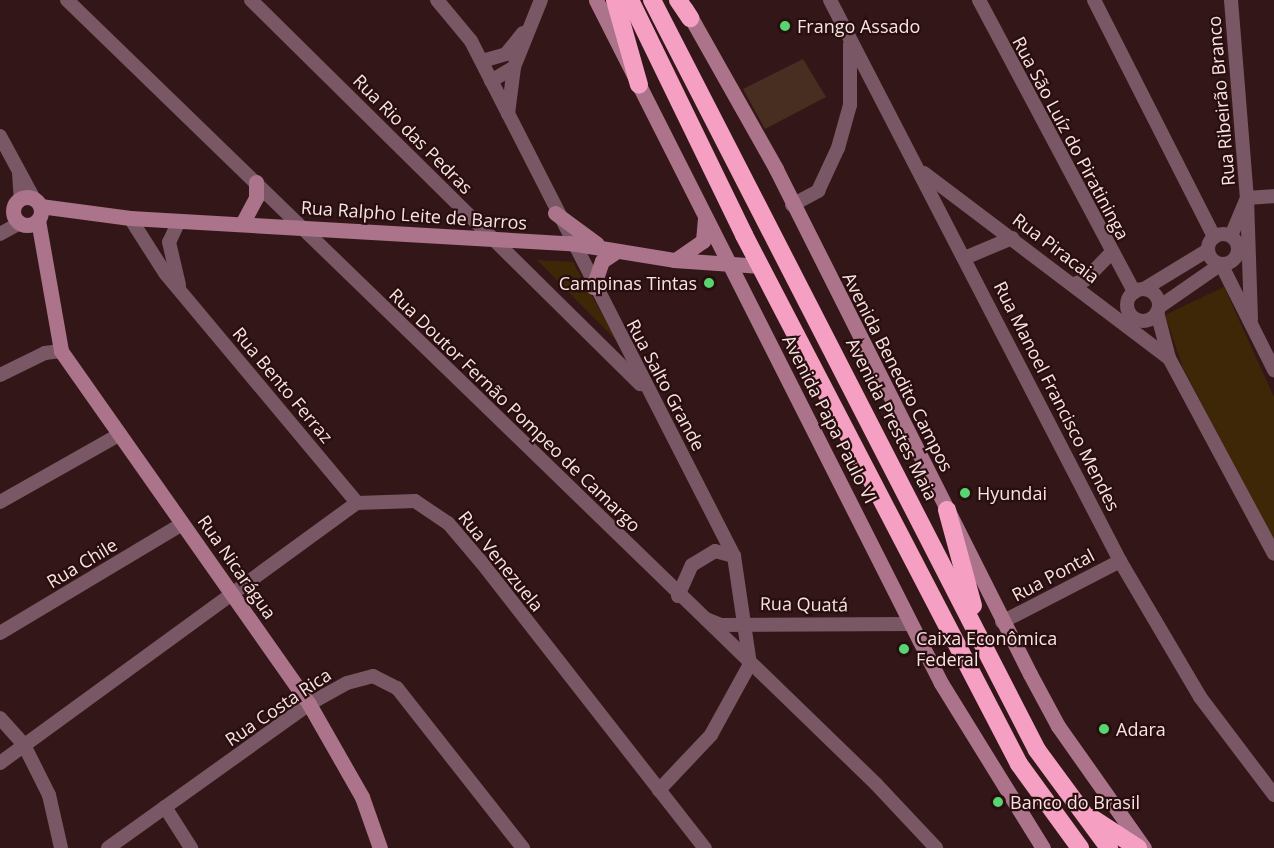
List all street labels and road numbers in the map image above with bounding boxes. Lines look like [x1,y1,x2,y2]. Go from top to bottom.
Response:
street label: Rua Ribeirão Branco [1203,15,1239,187]
street label: Rua São Luíz do Piratininga [1008,33,1134,243]
street label: Rua Rio das Pedras [349,70,477,198]
street label: Rua Ralpho Leite de Barros [300,196,528,234]
street label: Rua Piracaia [1008,208,1104,288]
street label: Avenida Benedito Campos [838,269,958,475]
street label: Rua Manoel Francisco Mendes [990,278,1124,514]
street label: Rua Doutor Fernão Pompeo de Camargo [385,284,645,536]
street label: Rua Salto Grande [622,316,710,454]
street label: Rua Bento Ferraz [228,323,338,447]
street label: Avenida Papa Paulo VI [778,331,882,507]
street label: Avenida Prestes Maia [842,334,942,504]
street label: Rua Venezuela [454,506,548,616]
street label: Rua Nicarágua [193,511,281,623]
street label: Rua Chile [43,534,121,592]
street label: Rua Pontal [1008,544,1098,606]
street label: Rua Quatá [760,592,848,616]
street label: Rua Costa Rica [221,664,335,750]

